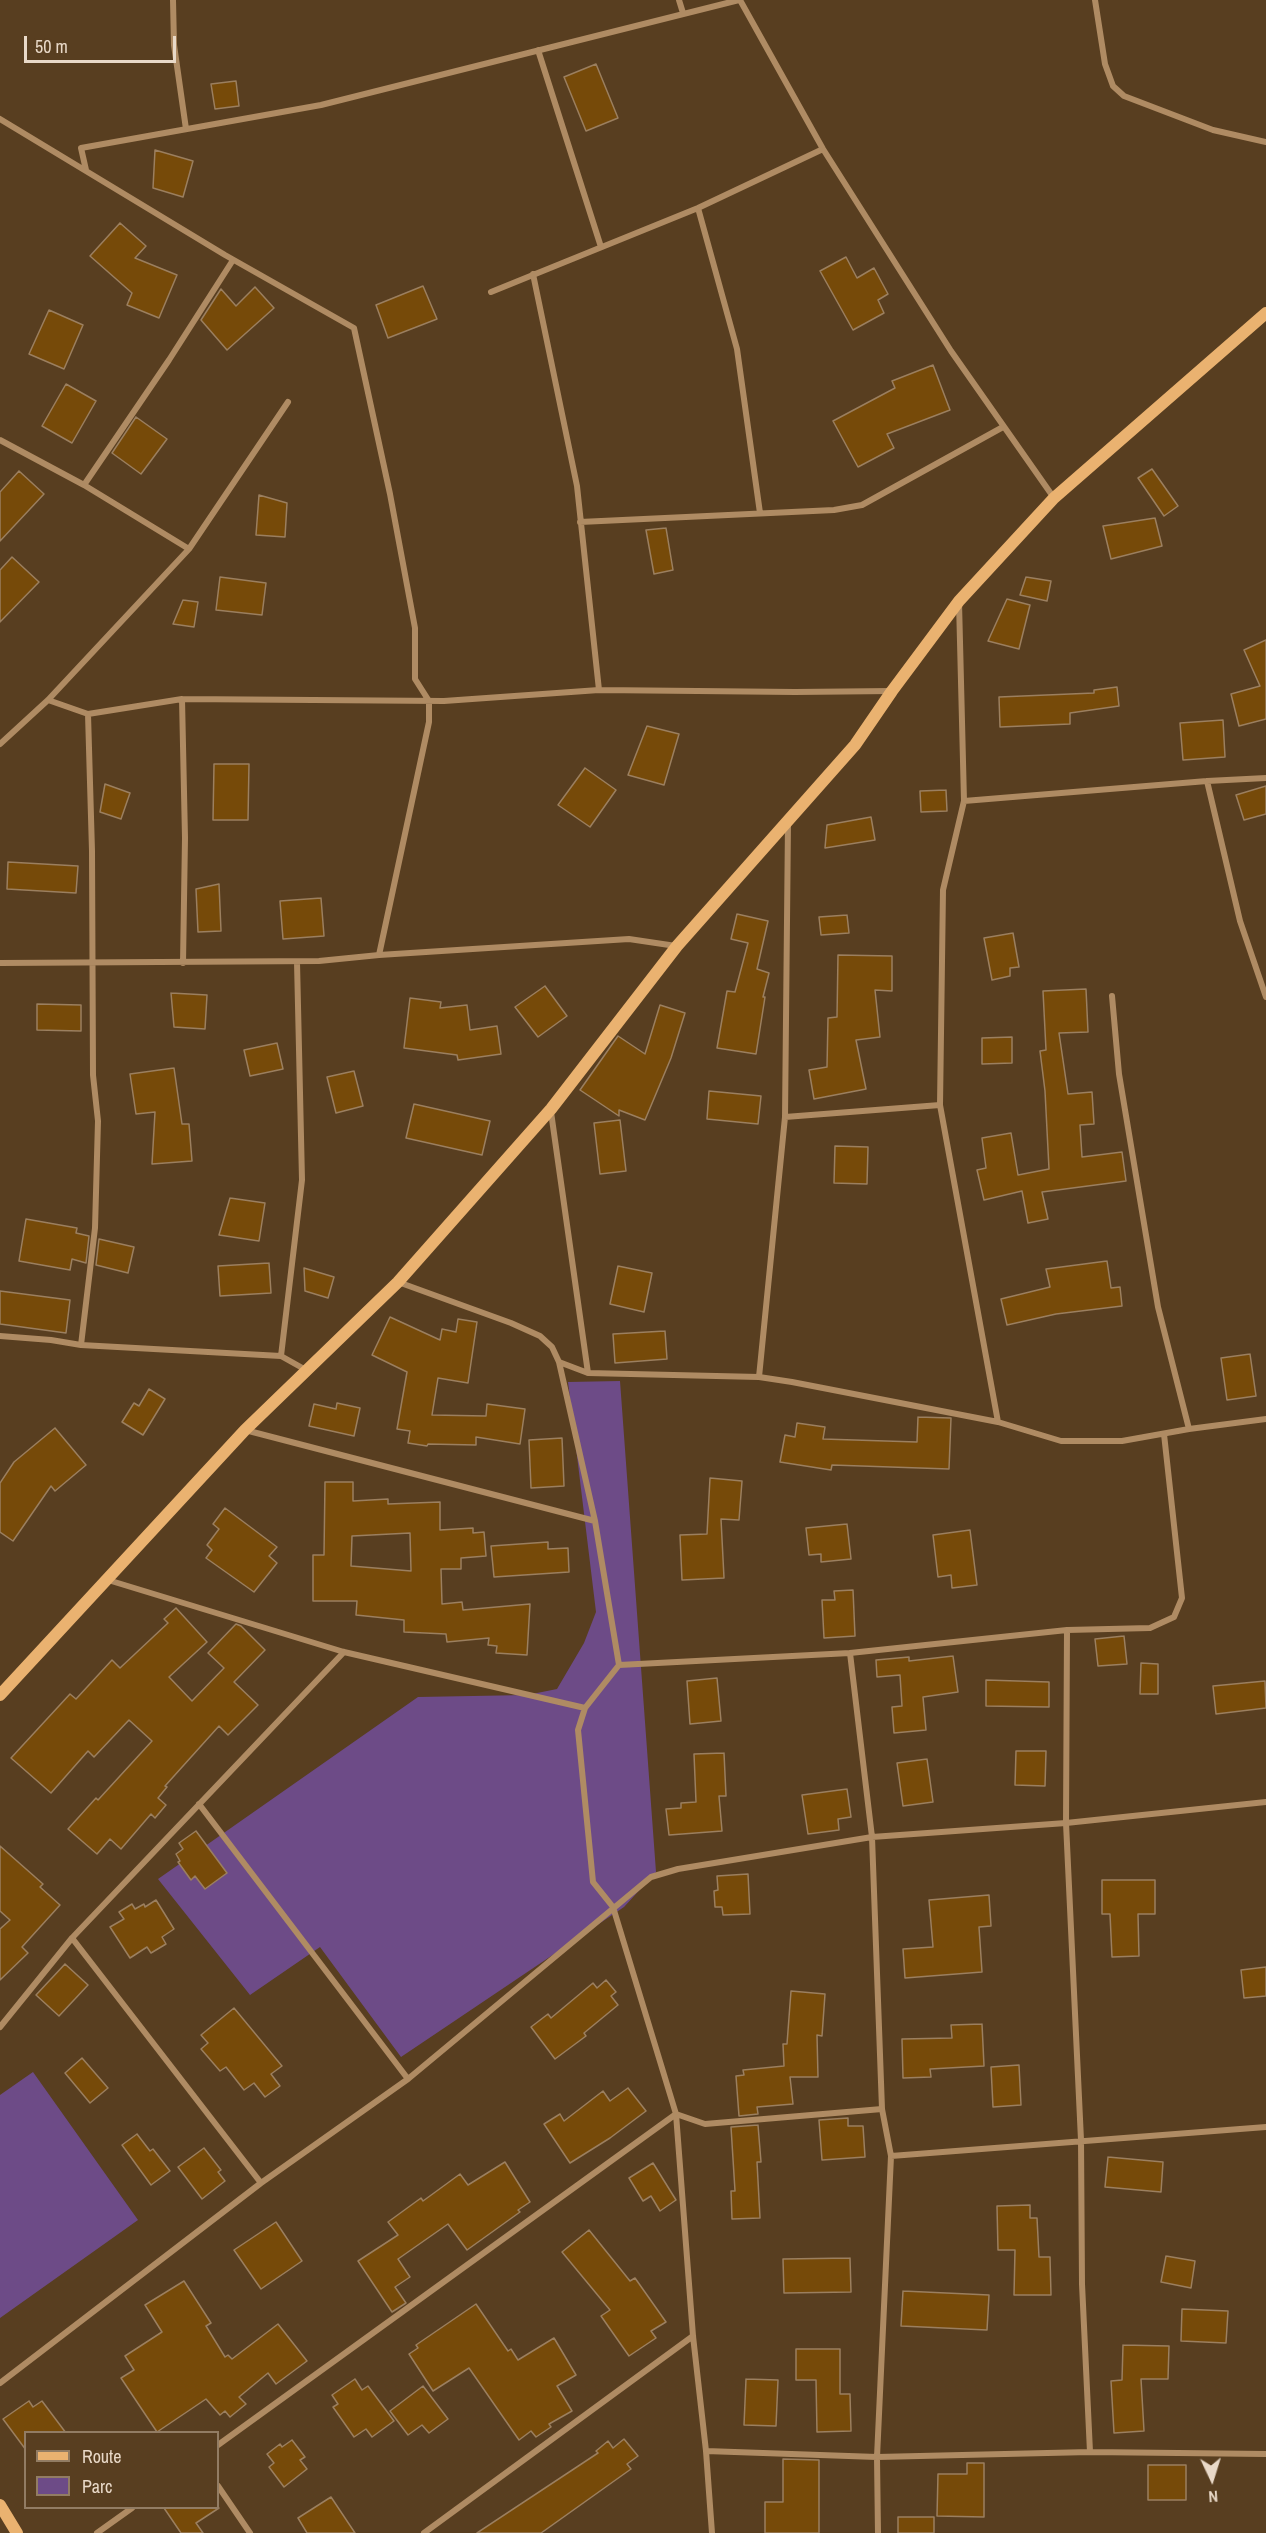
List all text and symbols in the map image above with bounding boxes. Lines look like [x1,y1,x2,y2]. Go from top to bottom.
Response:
scale bar [27,24,178,62]
text: 50 m [35,34,68,59]
legend [24,2431,219,2509]
text: Route [82,2444,121,2469]
north arrow [1182,2449,1242,2509]
text: Parc [82,2474,112,2499]
text: N [1208,2486,1219,2508]

